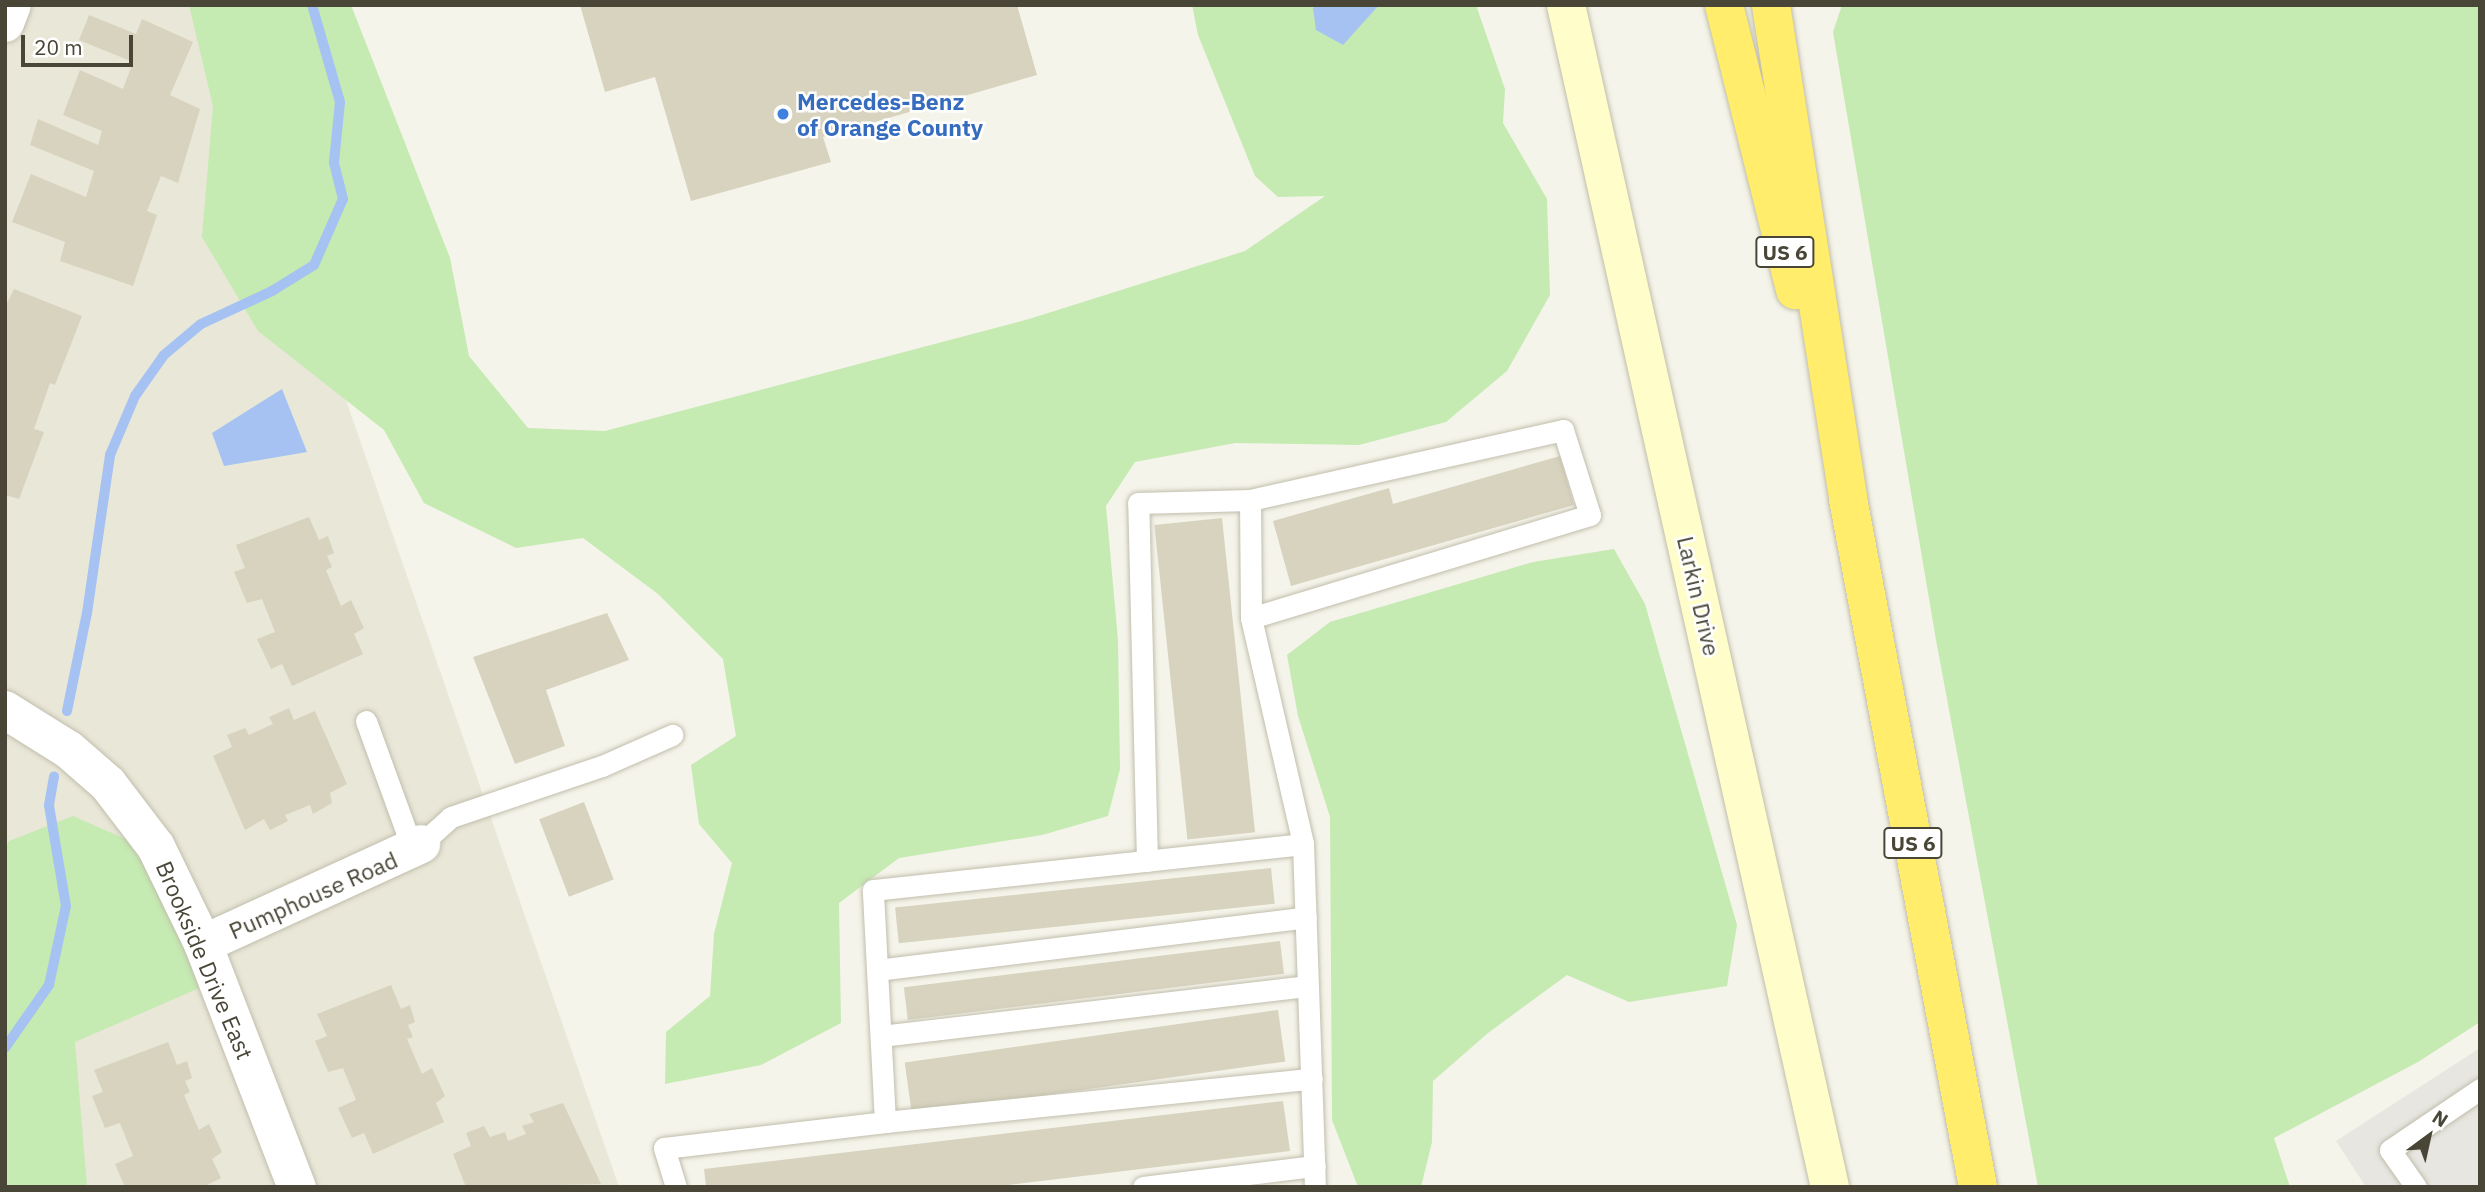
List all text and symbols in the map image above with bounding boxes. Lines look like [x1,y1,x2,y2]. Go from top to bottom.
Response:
scale bar [24,21,136,65]
text: 20 m [34,33,83,61]
place label: Mercedes-Benz of Orange County [797,87,983,141]
marker: Mercedes-Benz of Orange County [775,106,791,122]
road number: US 6 [1755,234,1815,270]
street label: Larkin Drive [1672,533,1726,659]
road number: US 6 [1883,826,1943,860]
street label: Pumphouse Road [224,845,402,945]
street label: Brookside Drive East [151,857,259,1063]
north arrow [2394,1101,2464,1171]
text: N [2428,1105,2453,1132]

